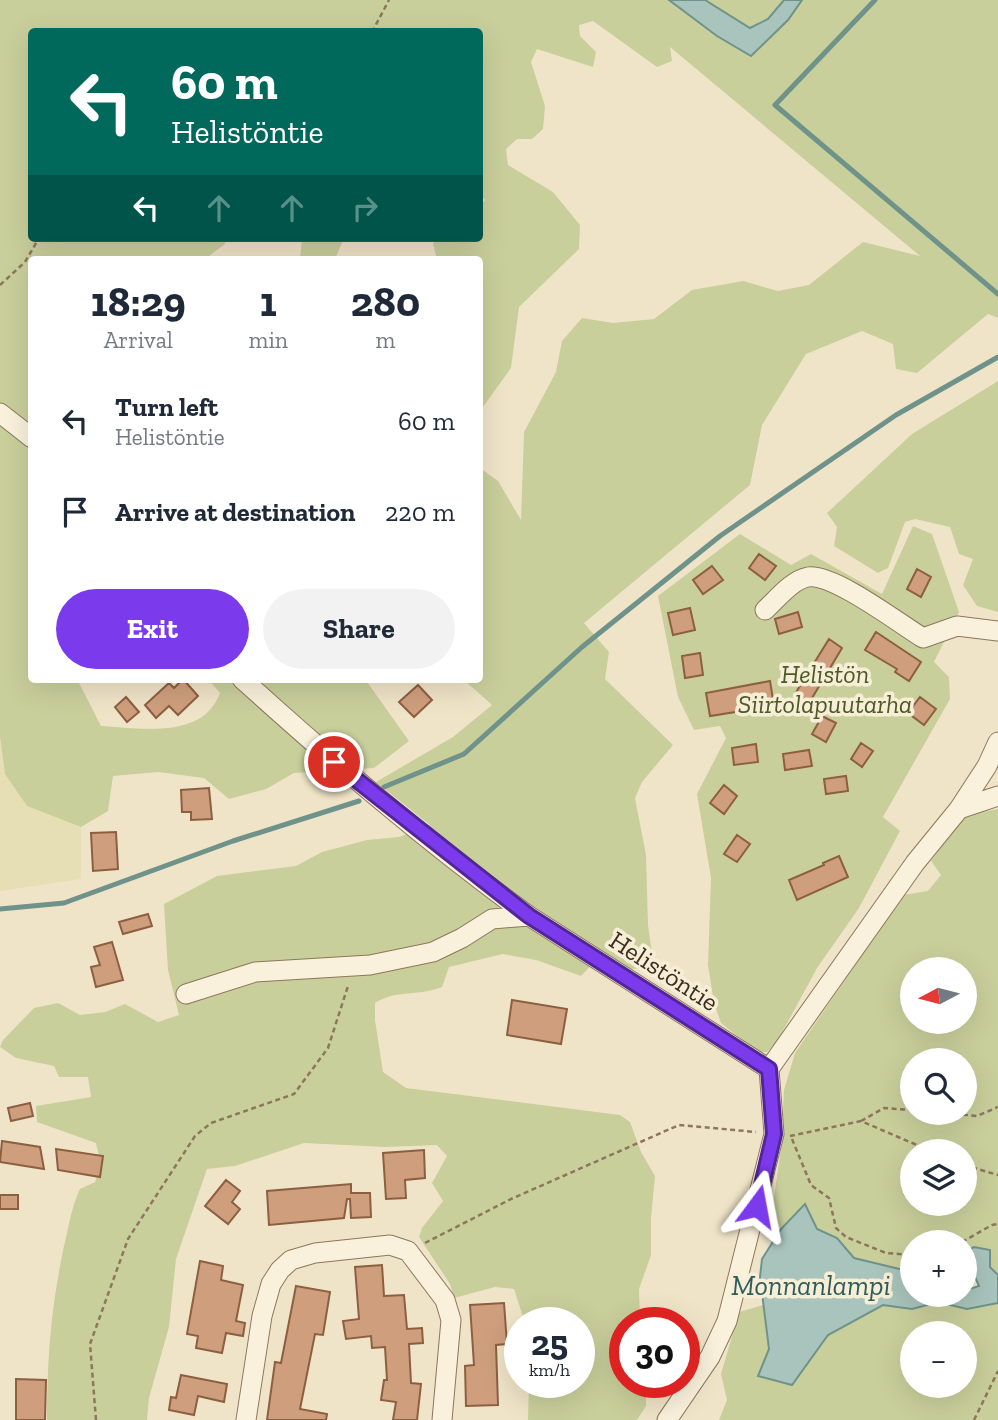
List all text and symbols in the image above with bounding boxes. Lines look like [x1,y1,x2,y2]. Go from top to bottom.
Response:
text: 60 m [171,53,278,112]
icon: left [56,56,147,147]
text: Helistöntie [171,113,323,151]
icon: left [127,189,165,227]
icon: ahead [200,189,238,227]
icon: ahead [273,189,311,227]
icon: right [346,189,384,227]
text: 18:29 [91,276,186,327]
text: 1 [260,276,277,327]
text: 280 [351,276,420,327]
text: Arrival [104,326,173,354]
text: min [249,326,288,354]
text: m [376,326,395,354]
text: Turn left [115,391,218,423]
icon: left [56,402,94,440]
text: 60 m [398,405,455,437]
text: Helistöntie [115,423,225,451]
icon: arrive [56,493,94,531]
text: Arrive at destination [115,496,355,528]
text: 220 m [385,496,455,528]
button: Exit [56,589,249,669]
button: Share [263,589,455,669]
park label: Helistön Siirtolapuutarha [738,658,912,720]
pin [304,732,364,792]
icon: arrive [315,743,353,781]
street label: Helistöntie [603,924,725,1018]
north arrow [900,957,976,1034]
map controls [900,957,977,1398]
button: search [900,1048,977,1125]
button: layers [900,1139,977,1216]
position arrow [720,1169,794,1243]
button: + [900,1230,977,1307]
water label: Monnanlampi [731,1269,891,1302]
speed limit sign: 30 [609,1307,700,1398]
button: − [900,1321,977,1398]
text: 25 [531,1322,568,1364]
text: km/h [529,1359,570,1381]

